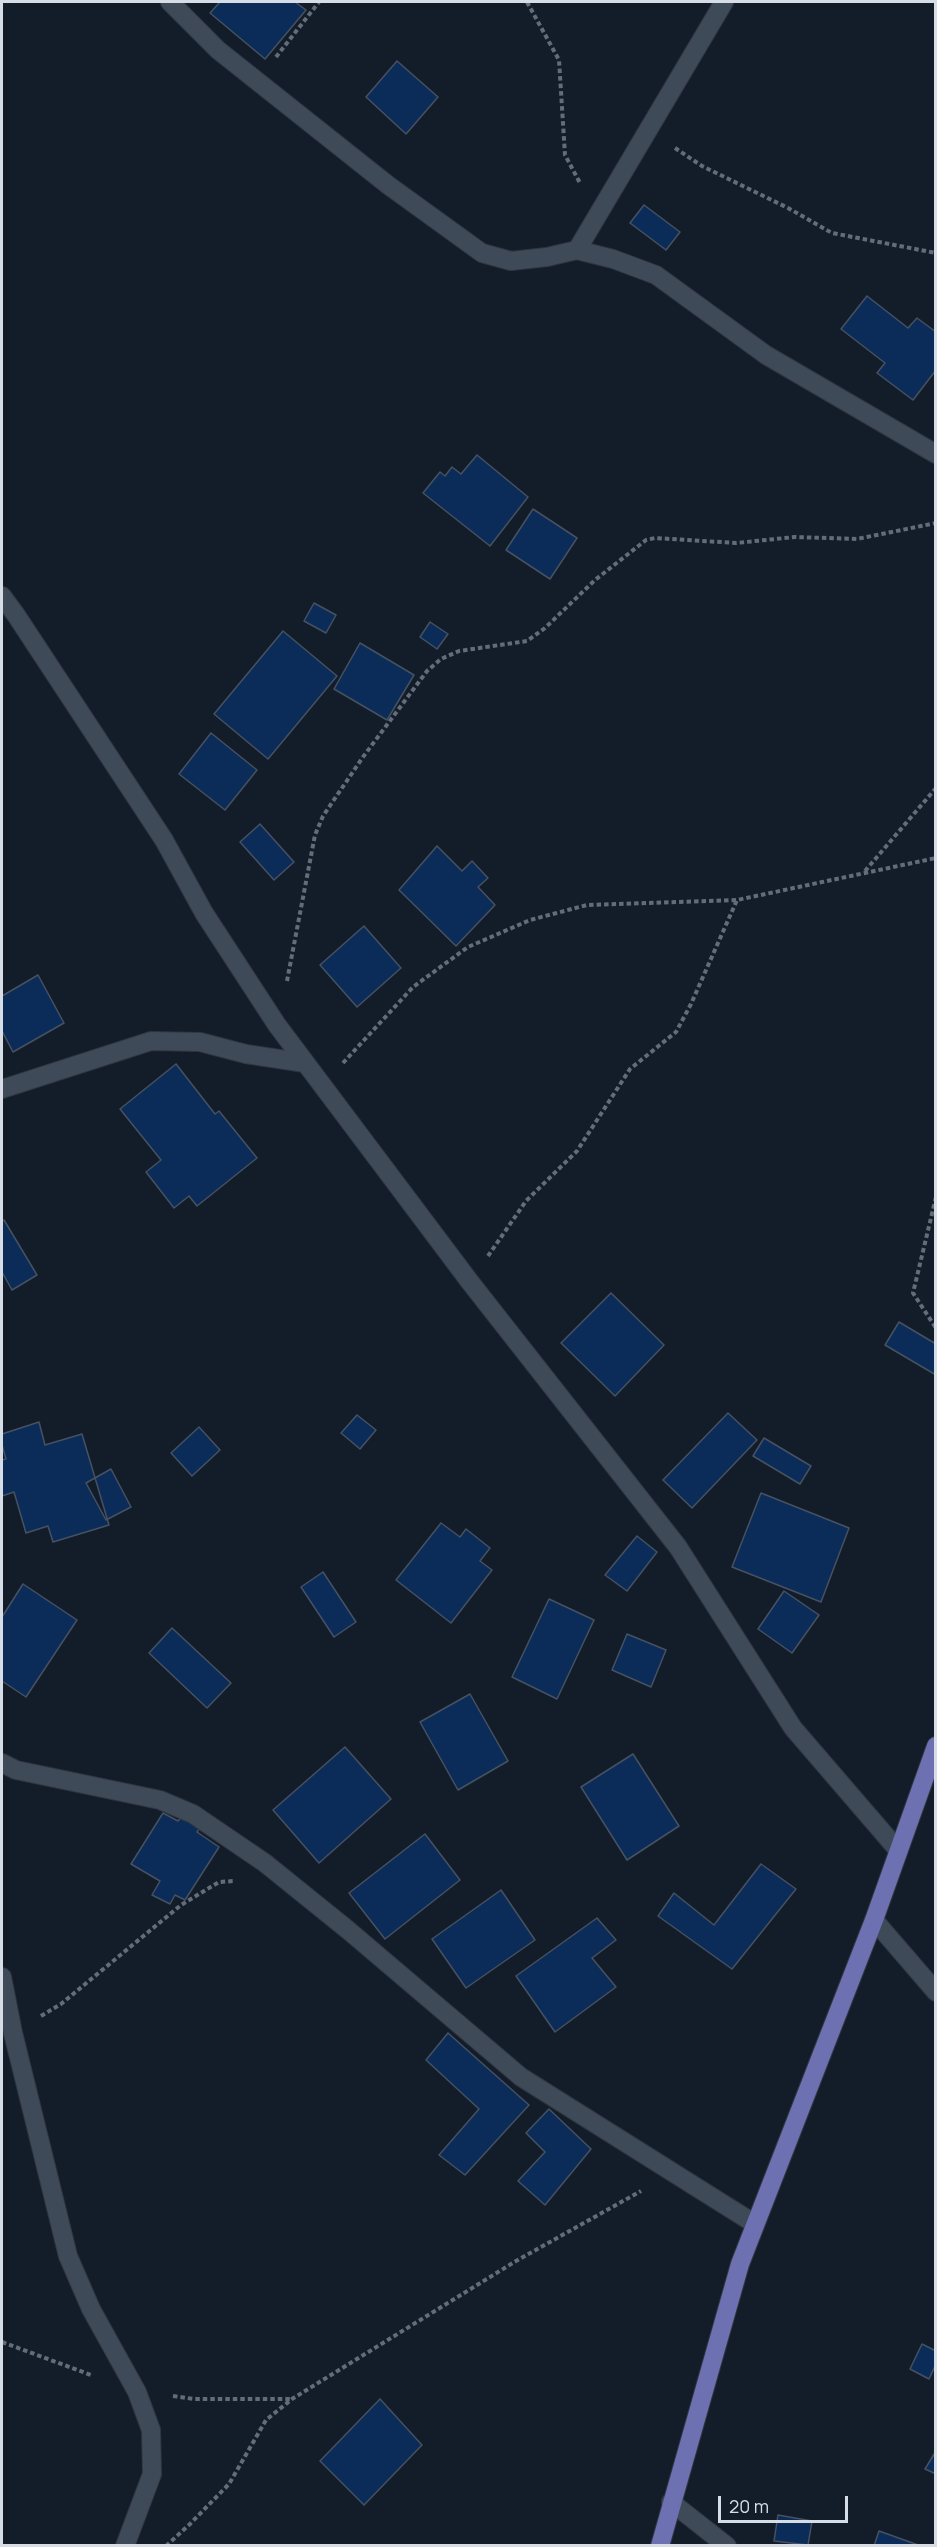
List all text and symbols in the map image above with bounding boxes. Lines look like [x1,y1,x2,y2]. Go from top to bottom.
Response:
scale bar [721,2484,852,2522]
text: 20 m [729,2494,769,2518]

